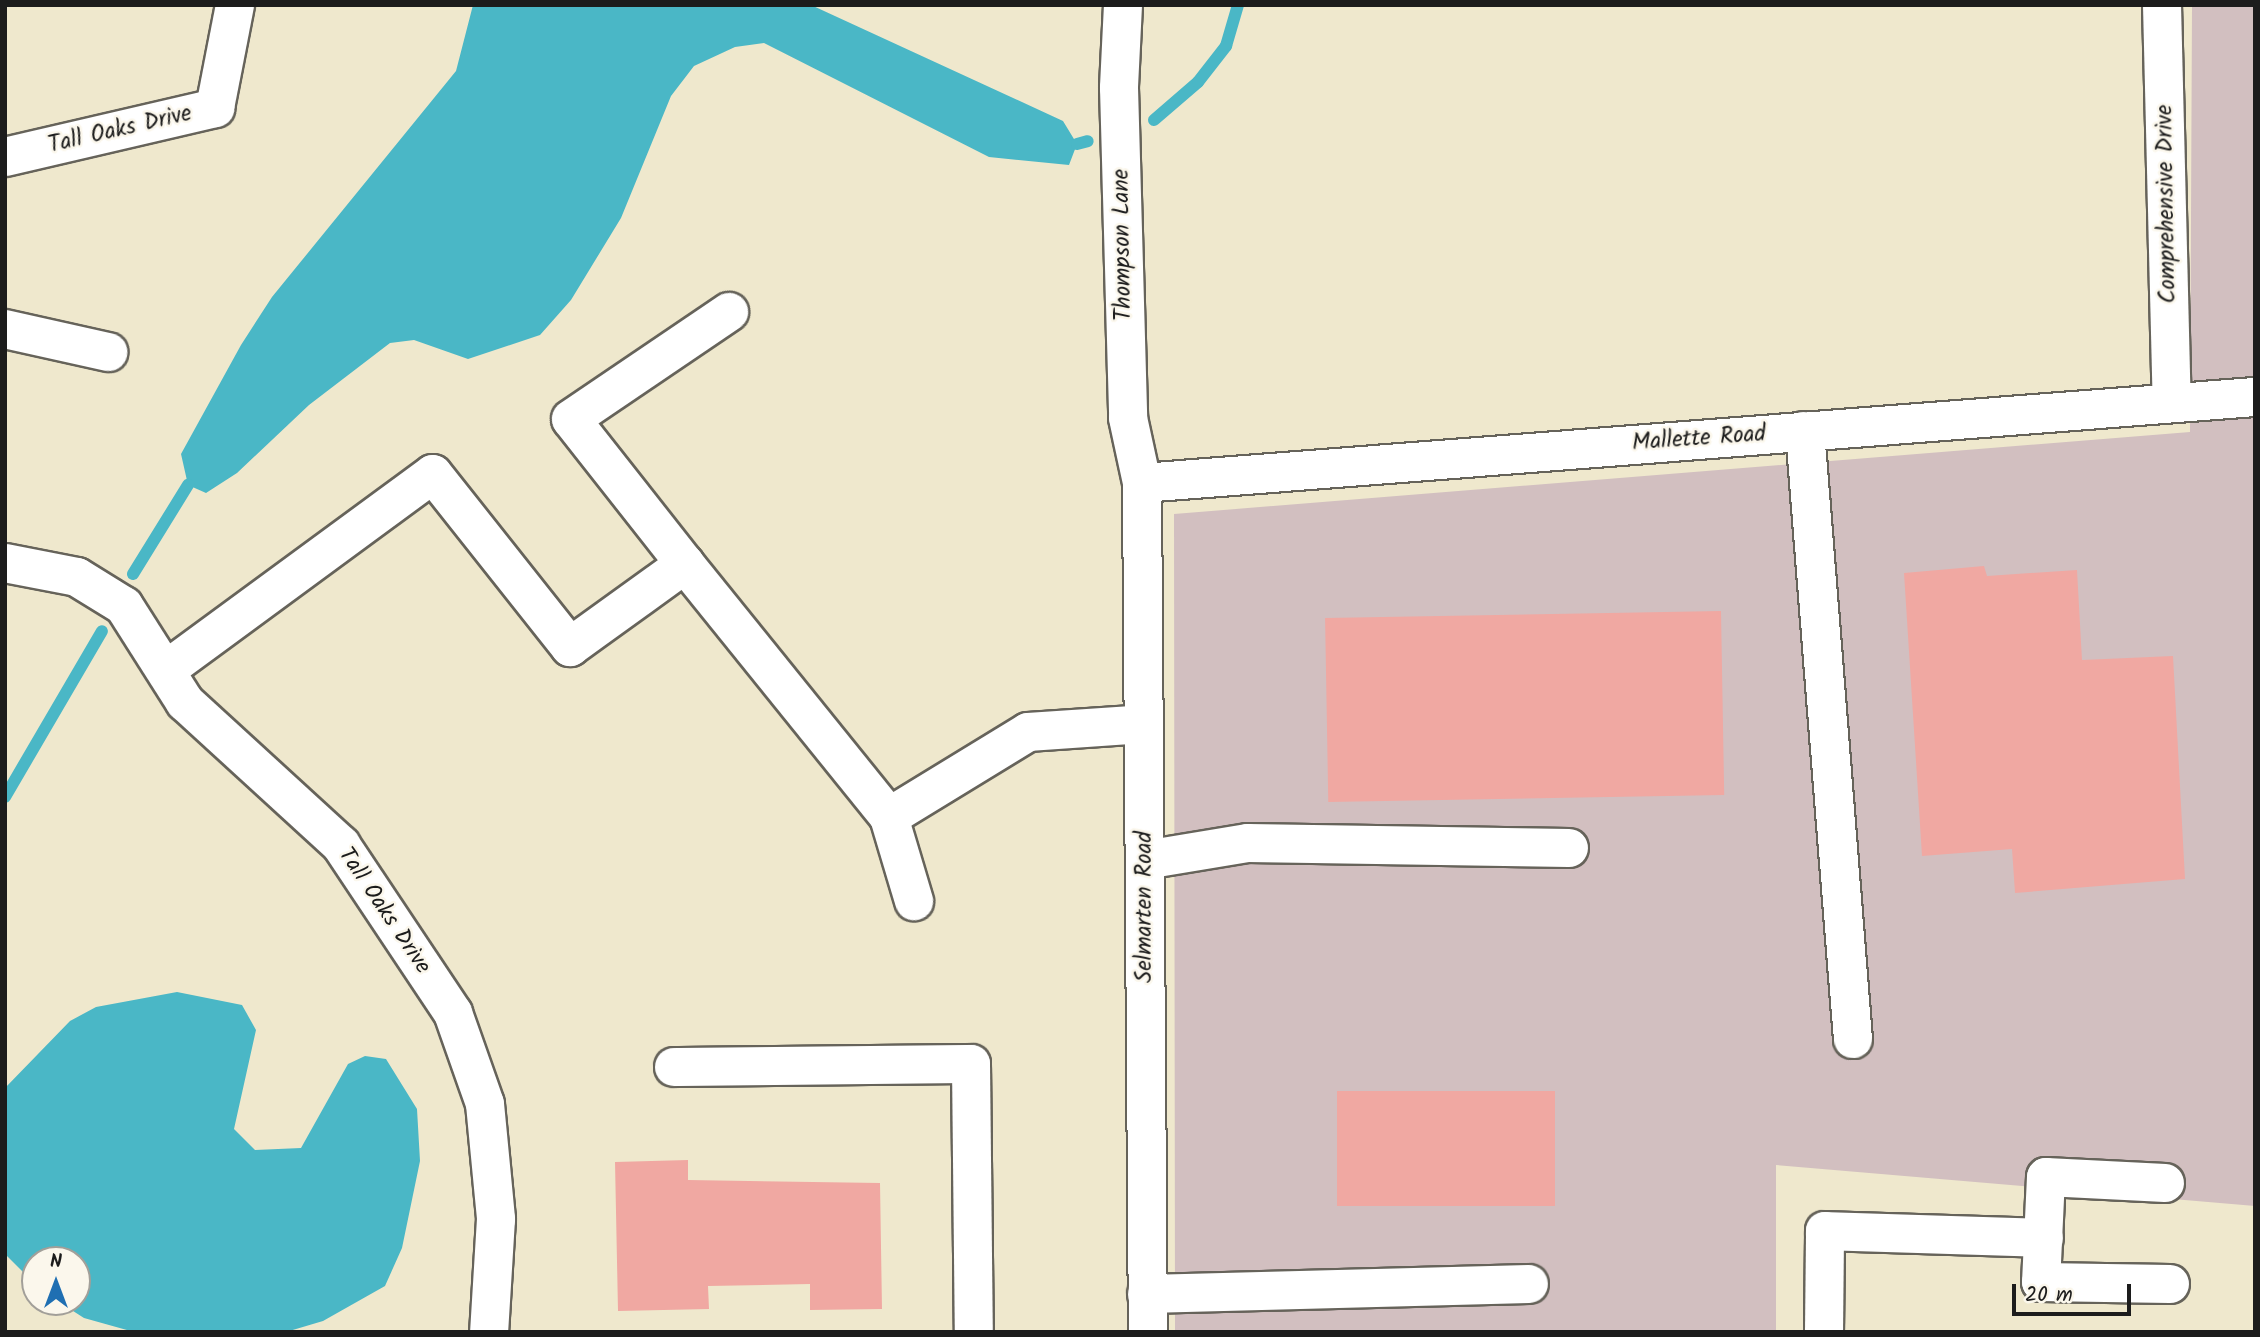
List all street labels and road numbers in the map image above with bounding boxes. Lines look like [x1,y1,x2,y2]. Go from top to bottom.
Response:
street label: Tall Oaks Drive [46,100,194,160]
street label: Comprehensive Drive [2151,104,2183,304]
street label: Thompson Lane [1108,169,1138,321]
street label: Mallette Road [1631,421,1767,457]
street label: Selmarten Road [1131,831,1159,983]
street label: Tall Oaks Drive [332,843,436,979]

